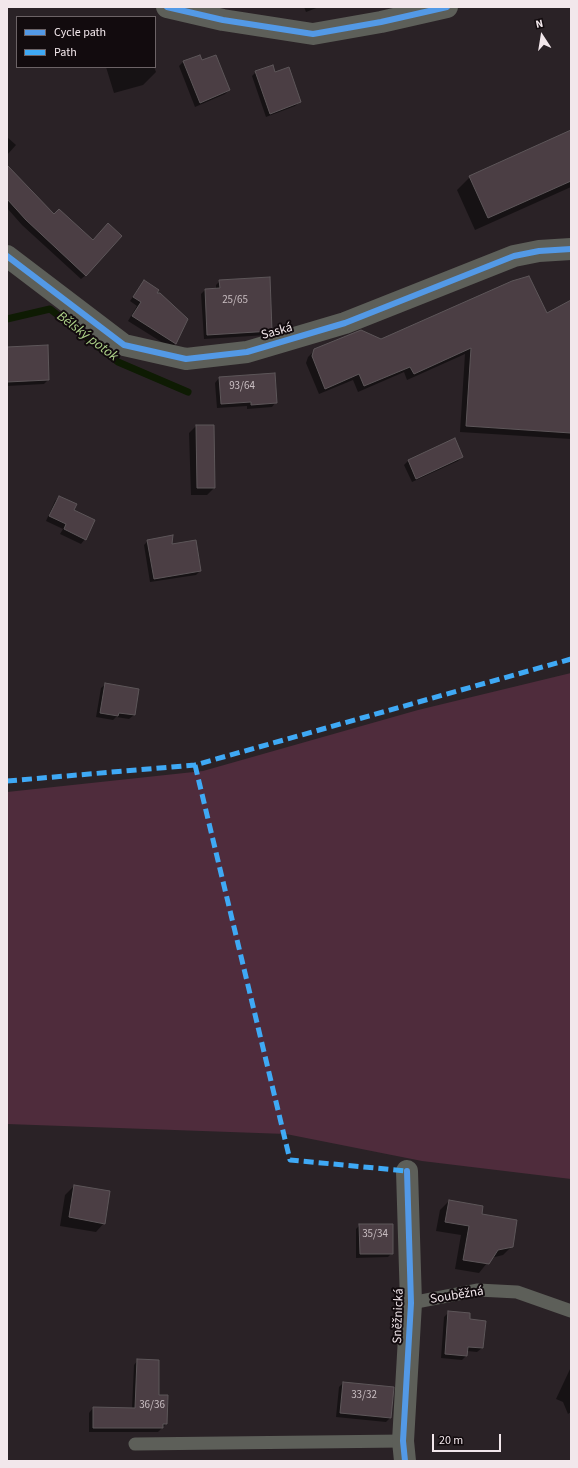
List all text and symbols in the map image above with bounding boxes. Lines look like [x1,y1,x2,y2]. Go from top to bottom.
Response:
legend [16,16,156,68]
north arrow [522,16,562,56]
text: N [534,16,545,32]
text: Cycle path [54,24,106,41]
text: Path [54,44,77,61]
house number: 25/65 [222,294,248,308]
water label: Bělský potok [53,308,121,366]
street label: Saská [260,320,294,344]
house number: 93/64 [229,380,255,394]
house number: 35/34 [362,1228,388,1242]
street label: Souběžná [429,1284,485,1308]
street label: Sněžnická [390,1288,408,1344]
house number: 33/32 [351,1389,377,1403]
house number: 36/36 [139,1399,165,1413]
scale bar [434,1426,503,1452]
text: 20 m [439,1432,463,1449]

